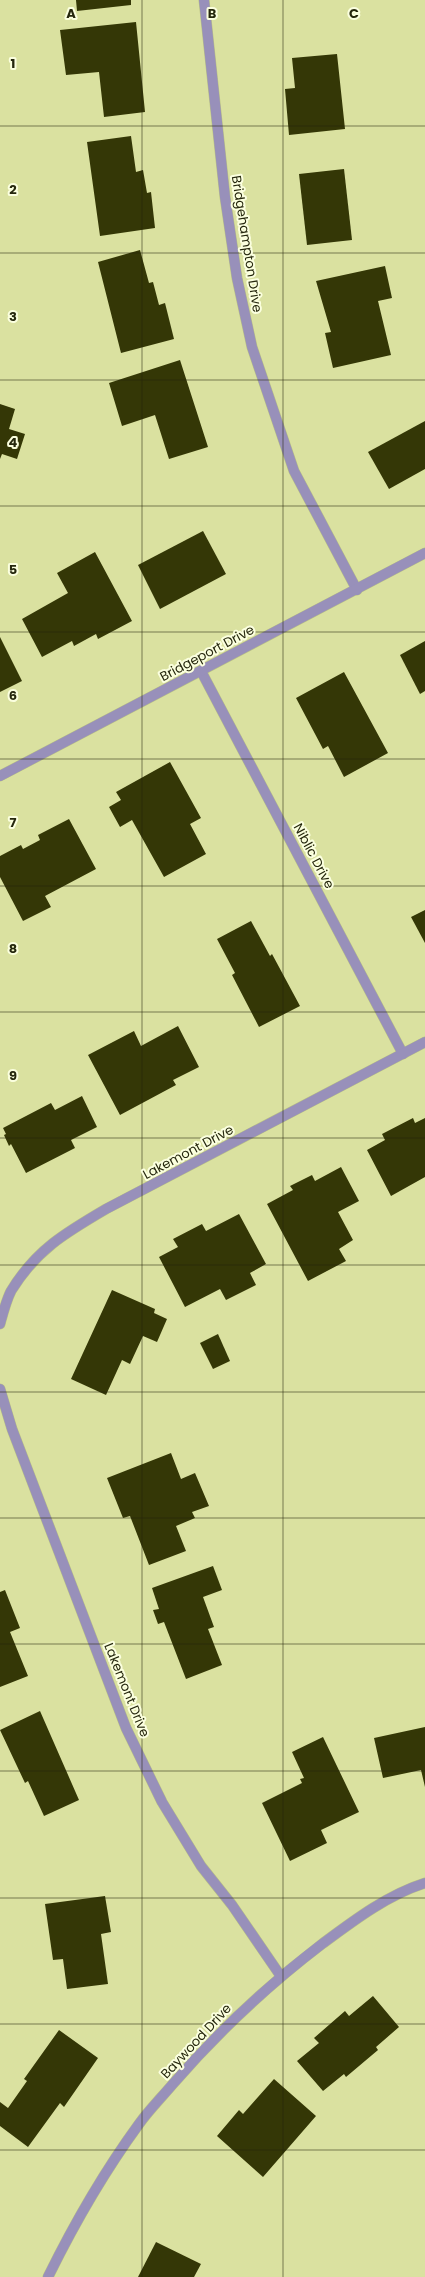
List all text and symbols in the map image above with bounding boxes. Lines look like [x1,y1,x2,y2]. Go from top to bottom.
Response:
text: A [66,4,76,23]
text: B [208,4,217,23]
text: C [349,4,359,23]
text: 1 [11,54,15,73]
street label: Bridgehampton Drive [227,174,267,314]
text: 2 [9,180,17,199]
text: 3 [9,307,17,326]
text: 4 [9,433,18,452]
text: 5 [9,560,17,579]
street label: Bridgeport Drive [156,620,258,686]
text: 6 [9,686,17,705]
text: 7 [10,813,17,832]
street label: Niblic Drive [289,820,339,892]
text: 8 [9,939,17,958]
text: 9 [9,1066,17,1085]
street label: Lakemont Drive [139,1120,237,1184]
street label: Lakemont Drive [99,1640,155,1740]
street label: Baywood Drive [156,1999,236,2083]

